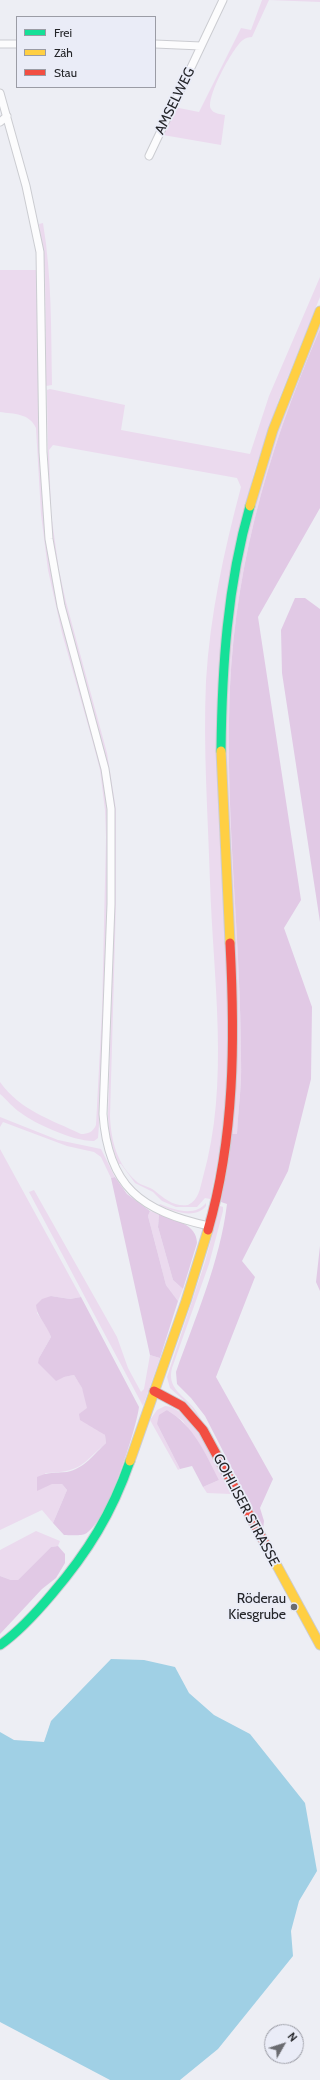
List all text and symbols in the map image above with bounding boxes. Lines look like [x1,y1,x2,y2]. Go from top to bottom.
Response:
legend [16,16,156,88]
text: Frei [54,25,72,40]
text: Zäh [54,45,73,60]
text: Stau [54,65,77,80]
street label: AMSELWEG [152,65,198,137]
street label: GOHLISER STRASSE [209,1451,283,1569]
place label: Röderau Kiesgrube [228,1591,286,1624]
marker: Röderau Kiesgrube [289,1602,299,1612]
north arrow [264,2024,304,2064]
text: N [285,2030,300,2045]

